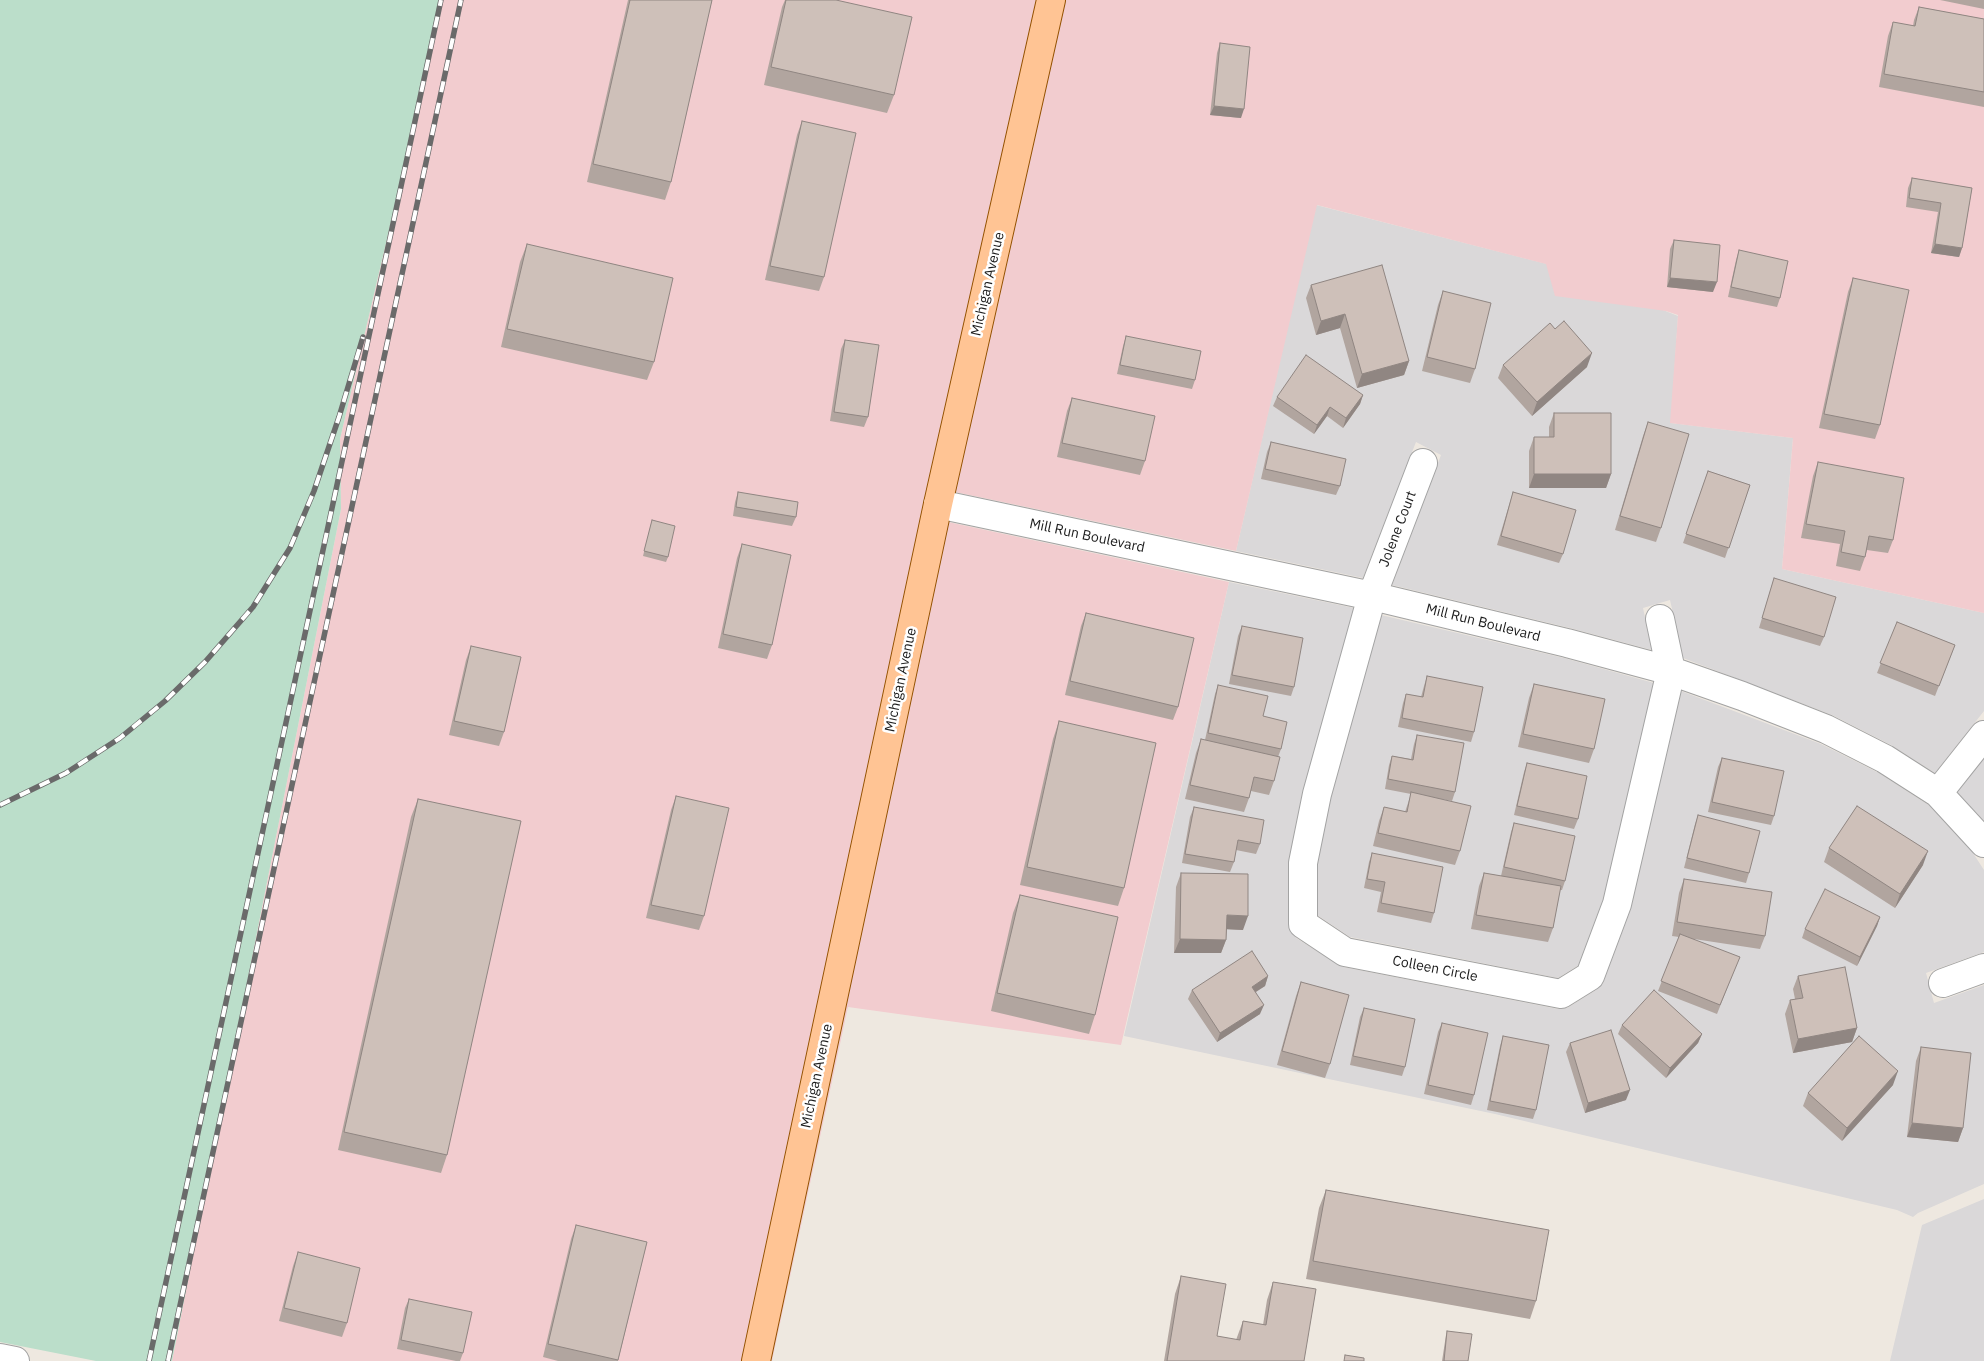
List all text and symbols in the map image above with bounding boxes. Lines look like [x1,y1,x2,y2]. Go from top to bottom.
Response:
street label: Michigan Avenue [968,230,1008,338]
street label: Jolene Court [1376,489,1420,569]
street label: Mill Run Boulevard [1028,516,1146,556]
street label: Mill Run Boulevard [1424,601,1542,645]
street label: Michigan Avenue [882,626,920,734]
street label: Colleen Circle [1391,953,1479,985]
street label: Michigan Avenue [798,1022,836,1130]

